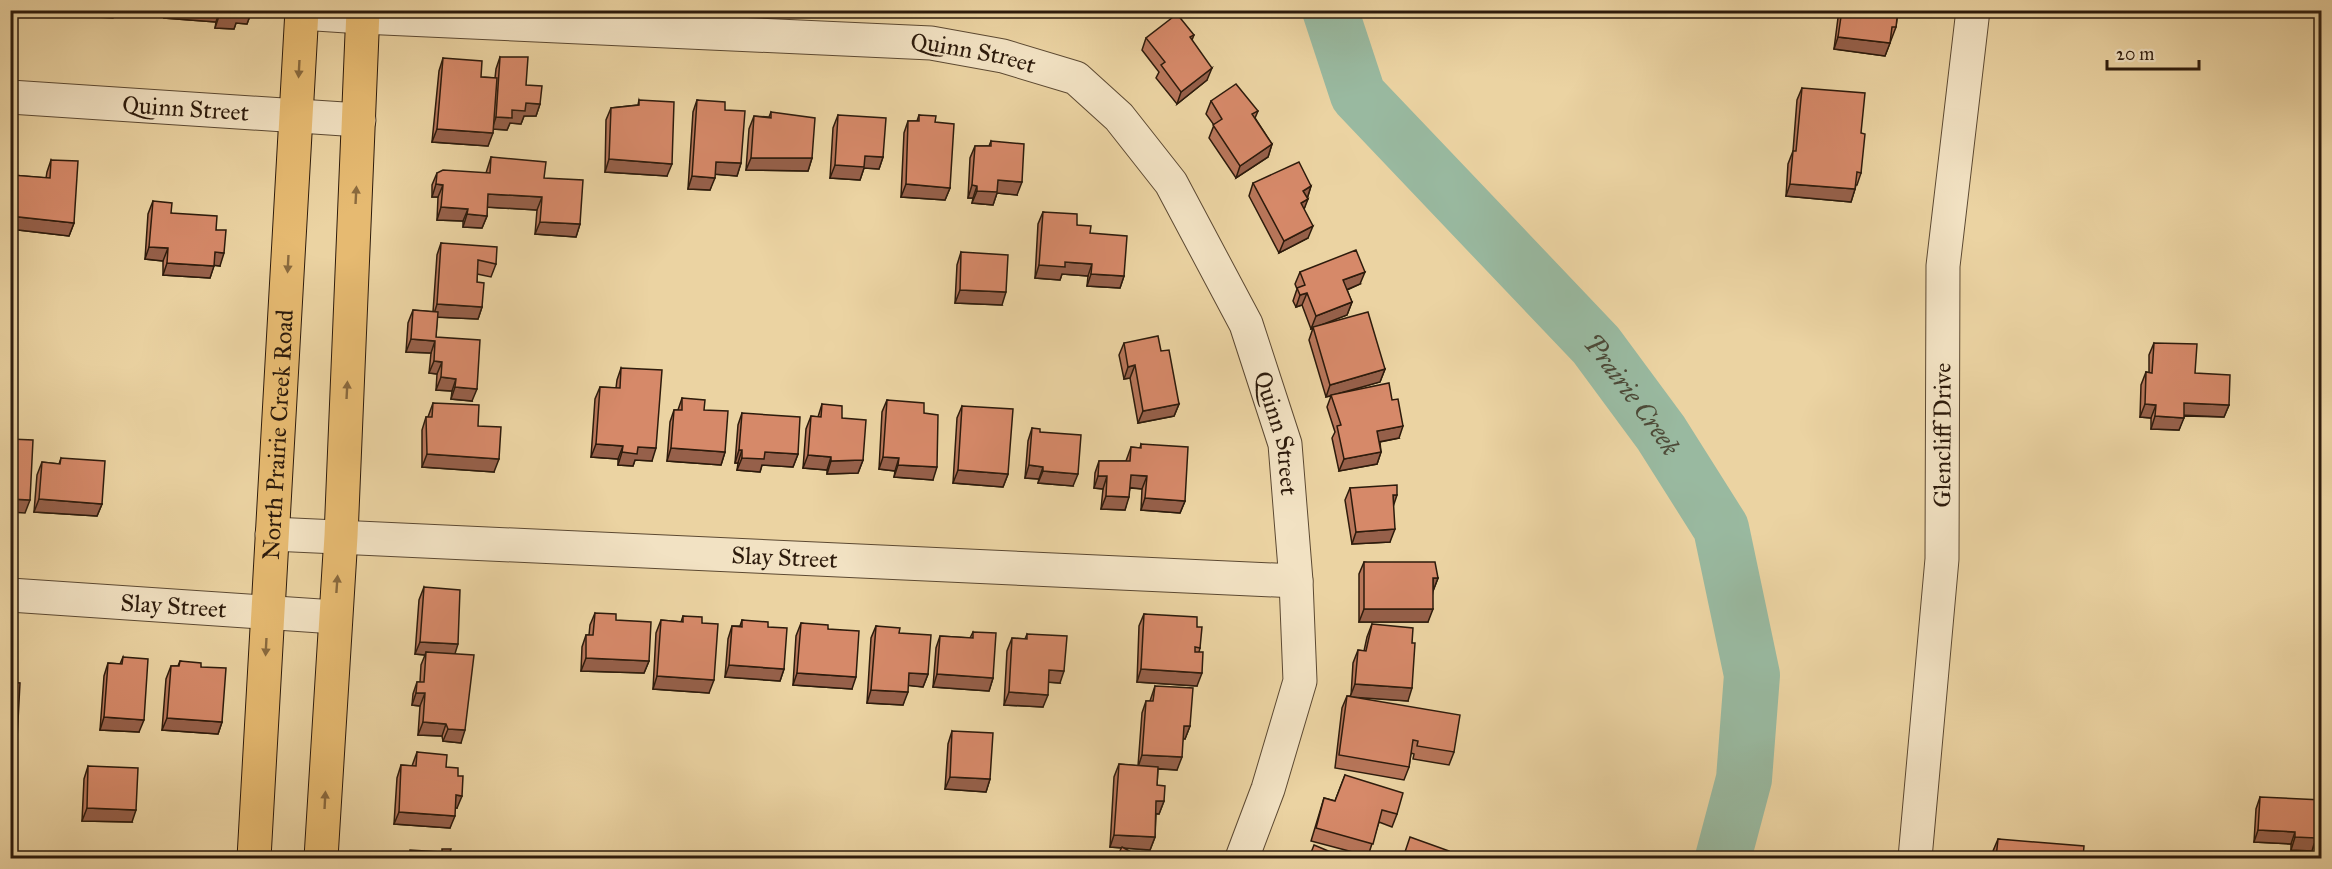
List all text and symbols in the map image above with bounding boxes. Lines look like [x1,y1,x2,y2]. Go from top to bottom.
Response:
street label: Quinn Street [910,27,1040,80]
scale bar [2107,33,2198,71]
text: 20 m [2116,43,2154,65]
one-way arrow [294,59,303,78]
street label: Quinn Street [121,89,251,128]
one-way arrow [351,185,360,204]
one-way arrow [283,254,292,273]
street label: North Prairie Creek Road [256,309,300,561]
water label: Prairie Creek [1577,327,1687,462]
street label: Glencliff Drive [1927,363,1958,508]
street label: Quinn Street [1247,367,1304,497]
one-way arrow [342,380,351,399]
street label: Slay Street [731,540,839,575]
one-way arrow [333,575,342,594]
street label: Slay Street [120,588,228,625]
one-way arrow [261,638,271,657]
one-way arrow [320,791,329,810]

